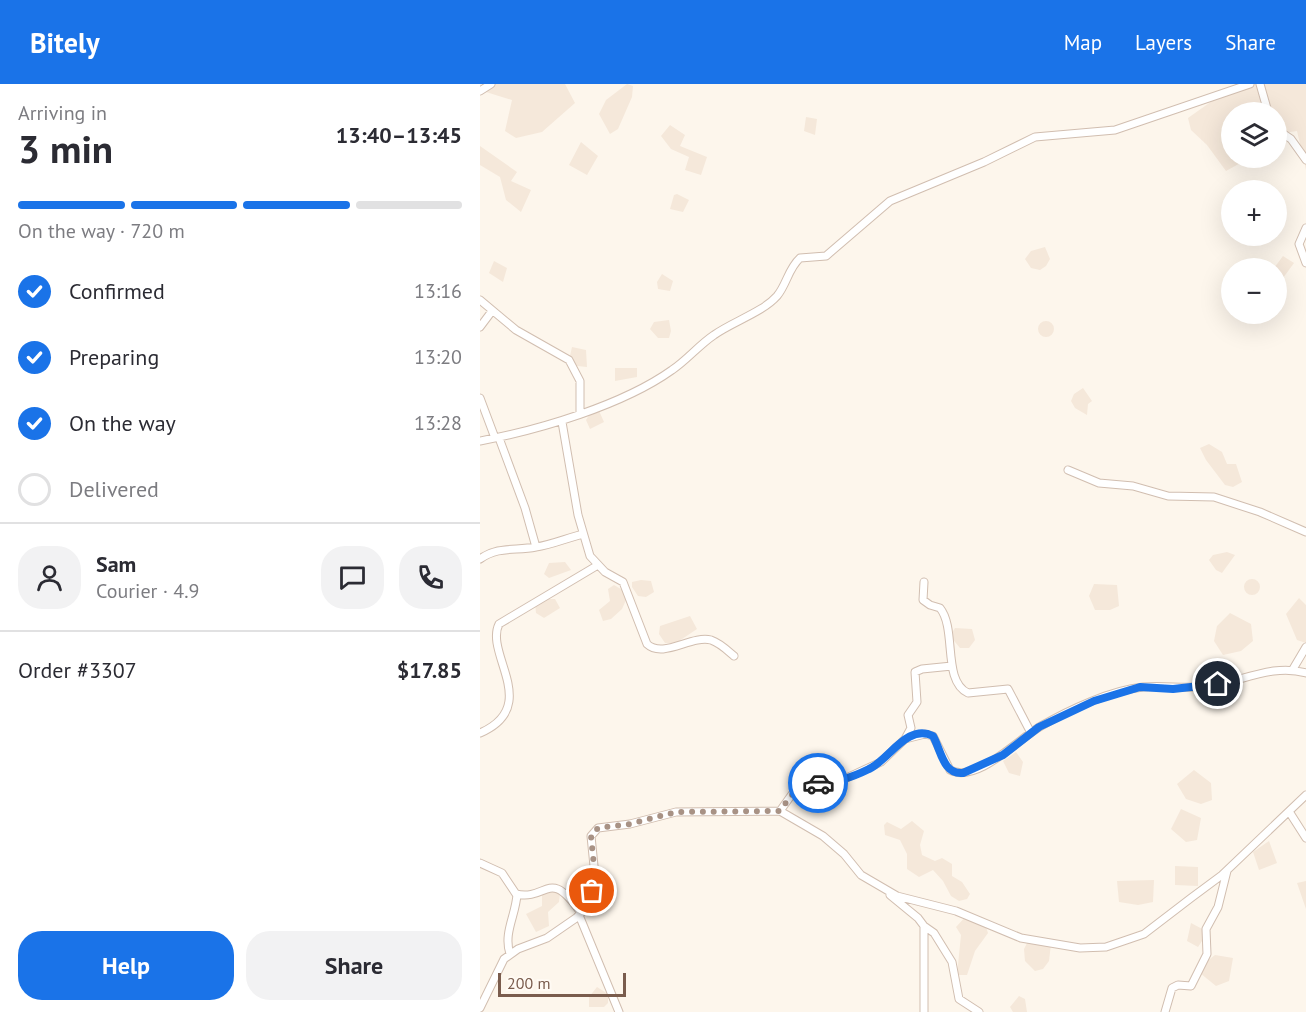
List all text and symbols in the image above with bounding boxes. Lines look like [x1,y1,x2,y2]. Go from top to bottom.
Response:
text: Bitely [30,24,100,61]
text: Map [1064,29,1102,56]
text: Layers [1135,29,1192,56]
text: Share [1225,29,1276,56]
text: Arriving in [18,100,107,126]
map controls [1221,102,1287,324]
button: layers [1221,102,1287,168]
text: 13:40–13:45 [336,121,462,149]
text: 3 min [18,123,113,174]
button: + [1221,180,1287,246]
text: On the way · 720 m [18,218,185,244]
button: − [1221,258,1287,324]
icon: check [18,275,51,308]
text: Confirmed [69,277,165,305]
text: 13:16 [414,278,462,304]
icon: check [18,341,51,374]
text: Preparing [69,343,159,371]
text: 13:20 [414,344,462,370]
icon: check [18,407,51,440]
text: On the way [69,409,176,437]
text: 13:28 [414,410,462,436]
text: Delivered [69,475,159,503]
button: person [18,546,81,609]
button: chat [321,546,384,609]
button: phone [399,546,462,609]
text: Sam [96,550,136,578]
text: Courier · 4.9 [96,578,199,604]
text: Order #3307 [18,656,137,684]
text: $17.85 [397,656,462,684]
pin [1192,658,1243,709]
icon: home [1201,667,1234,700]
courier [788,753,848,813]
icon: car [802,767,835,800]
pin [566,865,617,916]
icon: bag [575,874,608,907]
button: Help [18,931,234,1000]
button: Share [246,931,462,1000]
scale bar [498,970,626,998]
text: 200 m [507,973,550,993]

